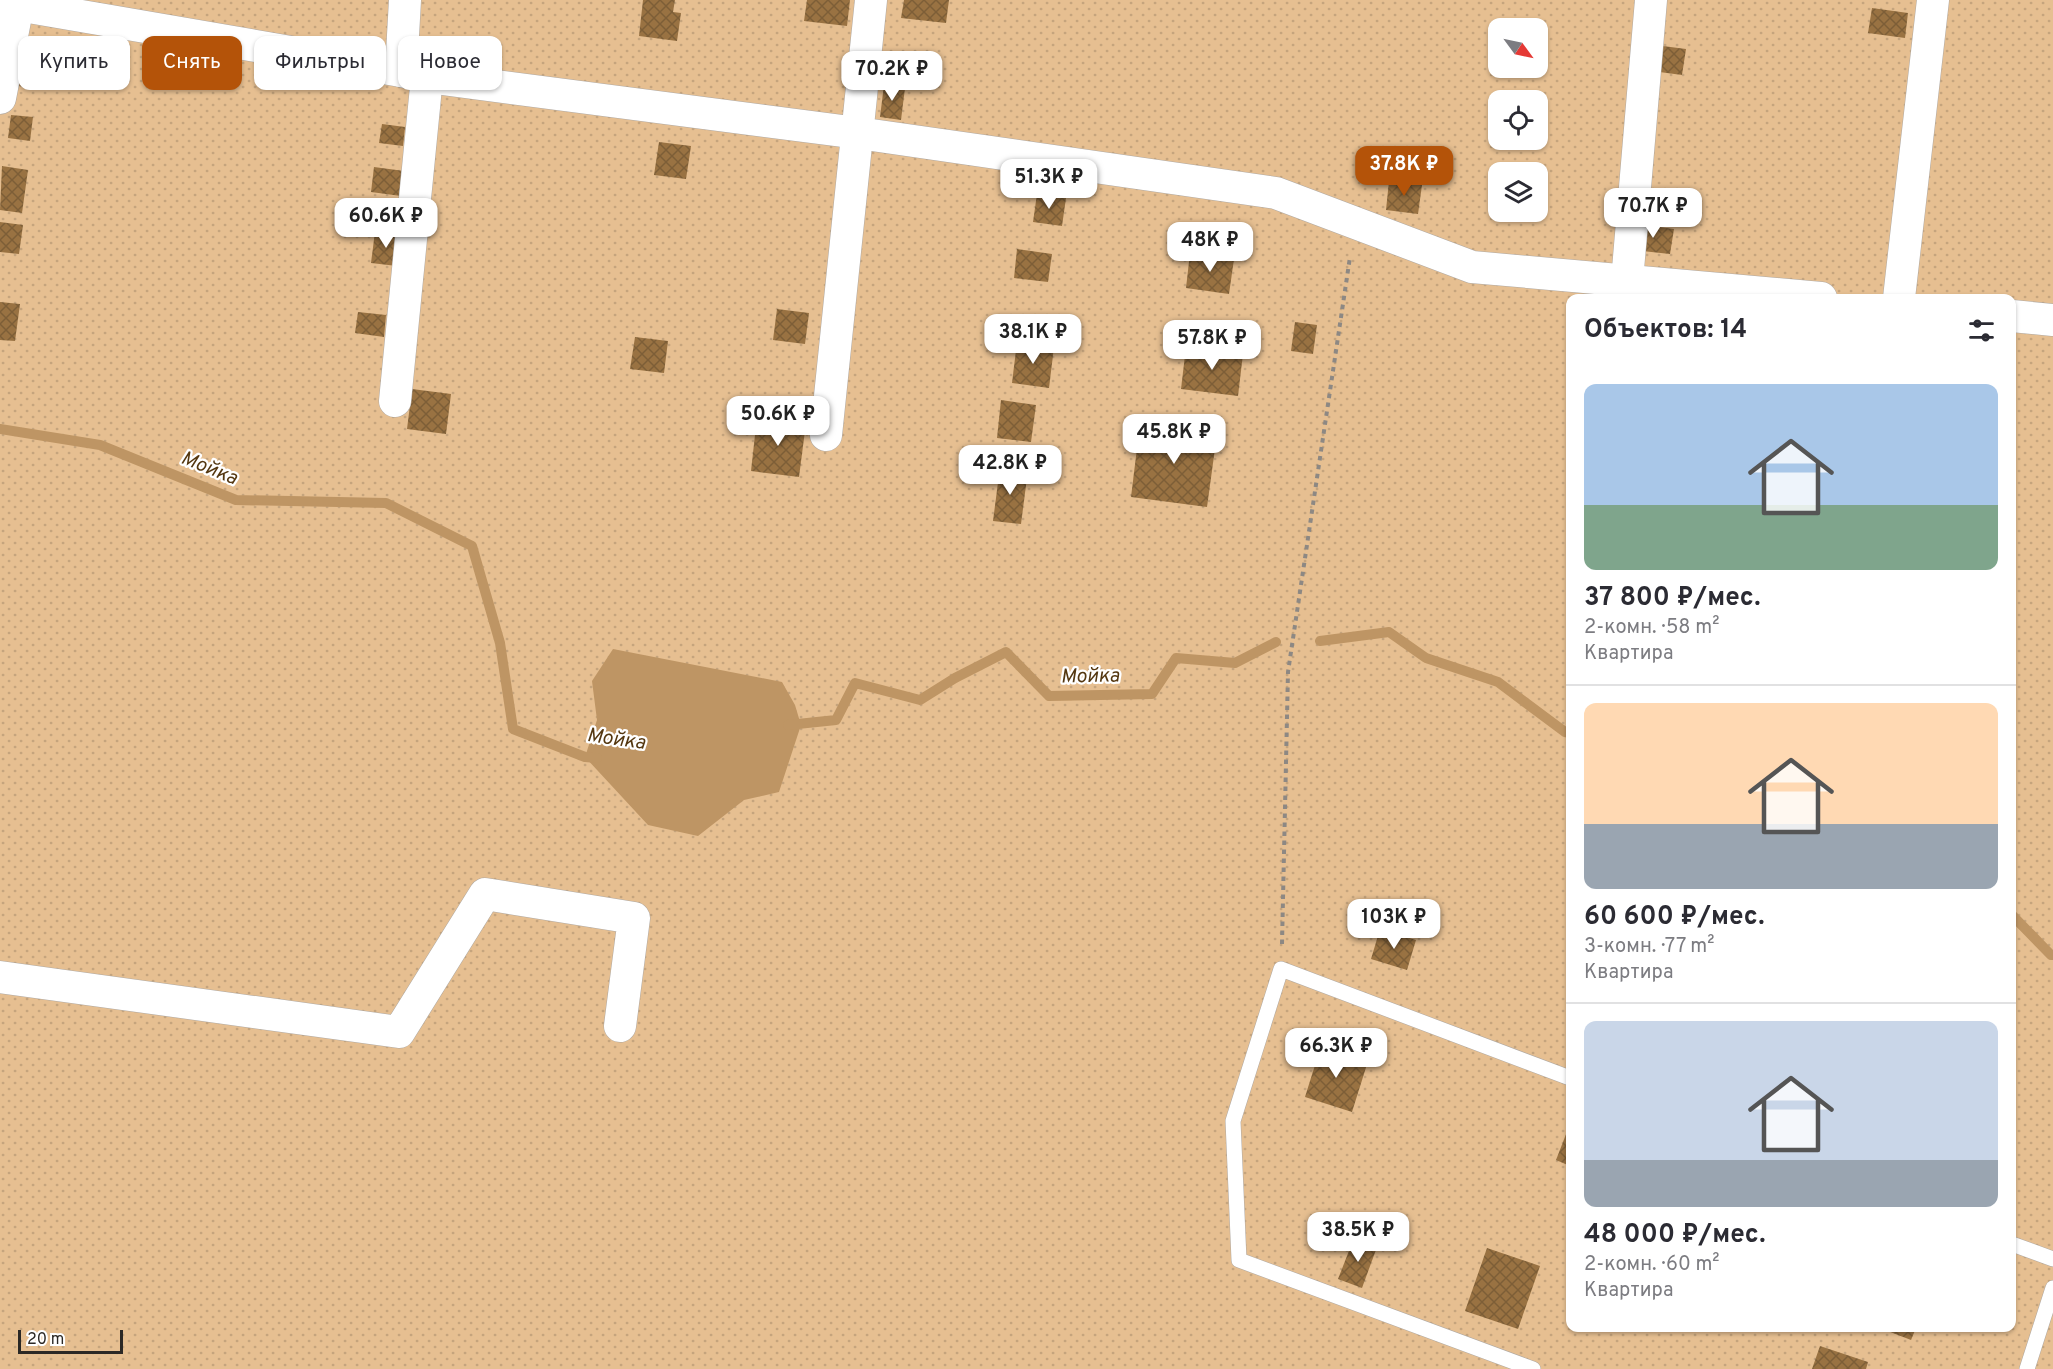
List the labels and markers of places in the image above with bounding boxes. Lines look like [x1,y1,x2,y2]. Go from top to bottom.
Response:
pin: 70.2K ₽ [837,51,947,102]
pin: 37.8K ₽ [1349,146,1459,197]
pin: 51.3K ₽ [994,159,1104,210]
pin: 70.7K ₽ [1598,188,1708,239]
pin: 60.6K ₽ [331,198,441,249]
pin: 48K ₽ [1168,222,1252,273]
pin: 38.1K ₽ [978,314,1088,365]
pin: 57.8K ₽ [1157,320,1267,371]
pin: 50.6K ₽ [723,396,833,447]
pin: 45.8K ₽ [1119,414,1229,465]
pin: 42.8K ₽ [955,445,1065,496]
pin: 103K ₽ [1345,899,1443,950]
pin: 66.3K ₽ [1281,1028,1391,1079]
pin: 38.5K ₽ [1303,1212,1413,1263]

